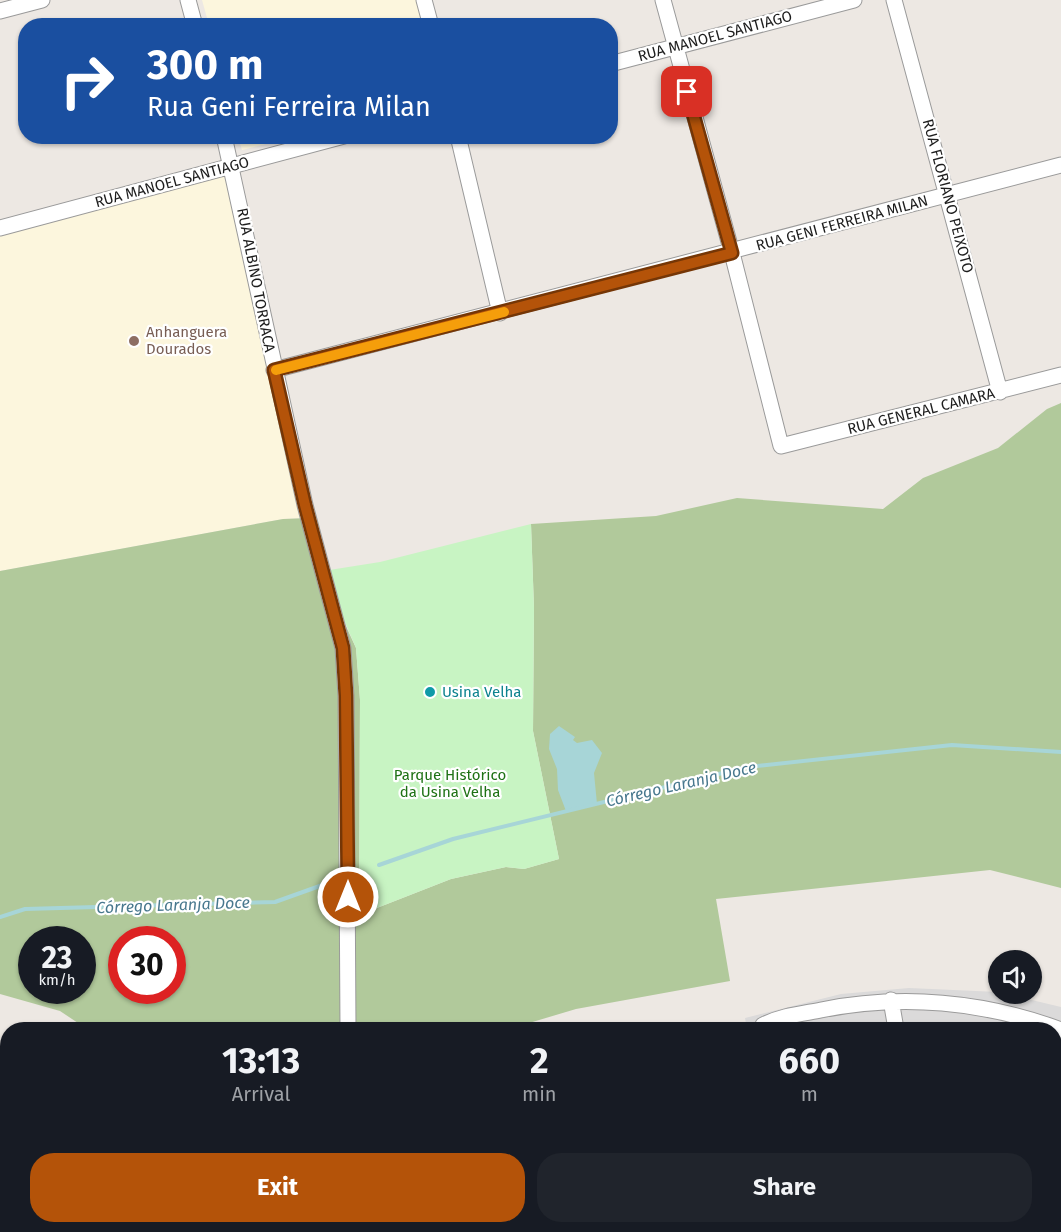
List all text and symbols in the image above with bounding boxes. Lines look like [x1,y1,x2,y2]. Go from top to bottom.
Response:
street label: RUA MANOEL SANTIAGO [636,7,794,65]
text: 300 m [147,40,263,90]
icon: right [48,42,126,120]
pin [661,66,712,117]
icon: arrive [670,75,703,108]
text: Rua Geni Ferreira Milan [147,91,431,123]
street label: RUA FLORIANO PEIXOTO [919,117,977,275]
street label: RUA MANOEL SANTIAGO [93,153,251,211]
street label: RUA GENI FERREIRA MILAN [754,191,930,255]
street label: RUA ALBINO TORRACA [233,206,279,354]
place label: Anhanguera Dourados [146,323,227,358]
marker: Anhanguera Dourados [127,334,141,348]
street label: RUA GENERAL CAMARA [845,384,997,438]
place label: Usina Velha [442,683,522,701]
marker: Usina Velha [423,685,437,699]
water label: Córrego Laranja Doce [604,757,758,811]
park label: Parque Histórico da Usina Velha [394,766,506,801]
position arrow [316,865,380,929]
water label: Córrego Laranja Doce [96,893,250,917]
speed limit sign: 30 [108,926,186,1004]
text: 23 [42,940,72,976]
map controls [988,950,1042,1004]
button: sound [988,950,1042,1004]
text: km/h [38,971,76,989]
text: 13:13 [222,1039,300,1083]
text: 2 [530,1039,549,1083]
text: 660 [778,1039,840,1083]
text: Arrival [232,1082,290,1106]
text: min [522,1082,557,1106]
text: m [801,1082,818,1106]
button: Exit [30,1153,525,1222]
button: Share [537,1153,1032,1222]

